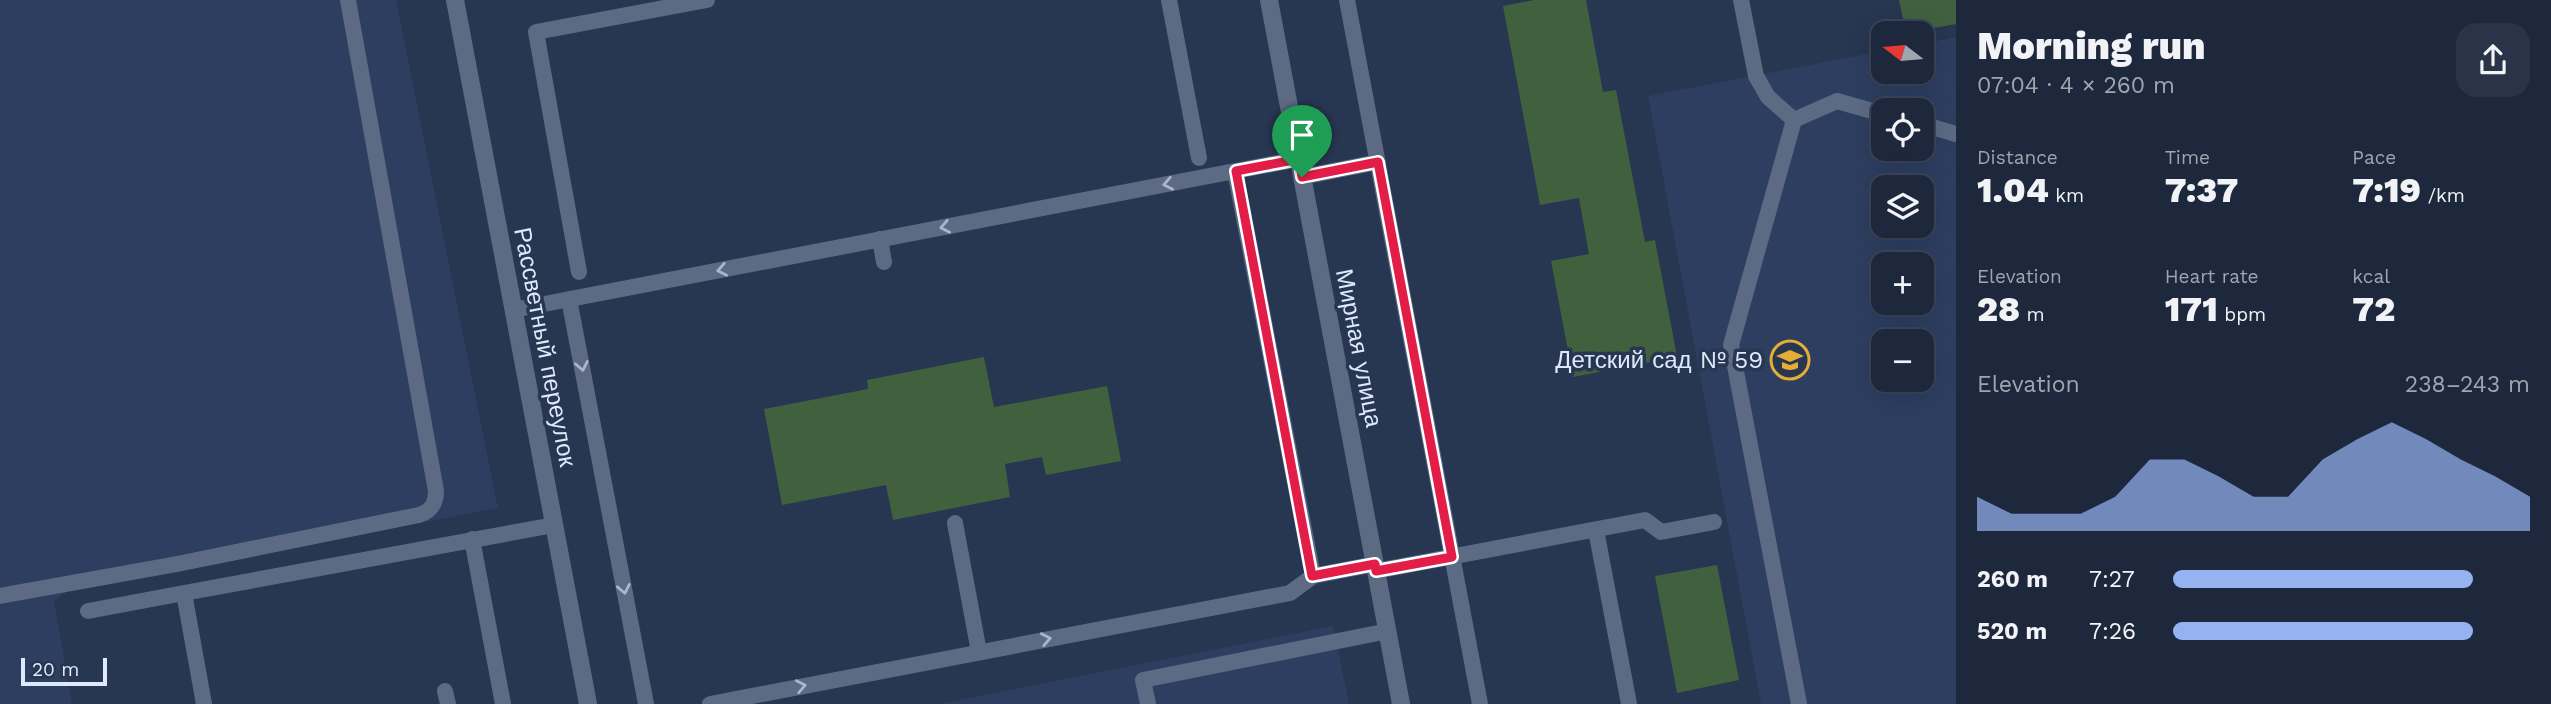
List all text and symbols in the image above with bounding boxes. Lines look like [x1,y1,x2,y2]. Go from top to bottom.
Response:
north arrow [1871,21,1934,84]
map controls [1871,21,1934,392]
button: share [2456,23,2530,97]
text: Morning run [1977,24,2206,68]
text: 07:04 · 4 × 260 m [1977,72,2175,99]
button: locate [1871,98,1934,161]
pin [1272,105,1332,177]
icon: arrive [1283,116,1321,154]
text: Distance [1977,146,2058,169]
text: Time [2165,146,2210,169]
text: Pace [2352,146,2396,169]
text: 1.04 [1977,169,2049,211]
text: 7:37 [2165,169,2238,211]
text: 7:19 [2352,169,2421,211]
one-way arrow [1162,175,1174,190]
button: layers [1871,175,1934,238]
text: km [2049,184,2084,207]
text: /km [2421,184,2465,207]
one-way arrow [939,218,951,233]
street label: Рассветный переулок [508,225,582,469]
button: + [1871,252,1934,315]
one-way arrow [716,261,728,276]
text: Elevation [1977,265,2062,288]
text: Heart rate [2165,265,2259,288]
text: kcal [2352,265,2390,288]
street label: Мирная улица [1330,267,1388,430]
text: 28 [1977,288,2020,330]
text: 171 [2165,288,2218,330]
text: 72 [2352,288,2395,330]
text: m [2020,303,2045,326]
text: bpm [2218,303,2266,326]
button: − [1871,329,1934,392]
school or university icon: Детский сад № 59 [1769,339,1811,381]
place label: Детский сад № 59 [1555,346,1763,374]
one-way arrow [573,360,588,372]
text: Elevation [1977,371,2080,398]
text: 238–243 m [2405,371,2530,398]
text: 260 m [1977,566,2048,593]
text: 7:27 [2089,566,2135,593]
one-way arrow [616,583,631,595]
text: 520 m [1977,618,2047,645]
text: 7:26 [2089,618,2136,645]
one-way arrow [1040,633,1052,648]
scale bar [21,655,107,687]
text: 20 m [32,658,79,681]
one-way arrow [795,680,807,695]

